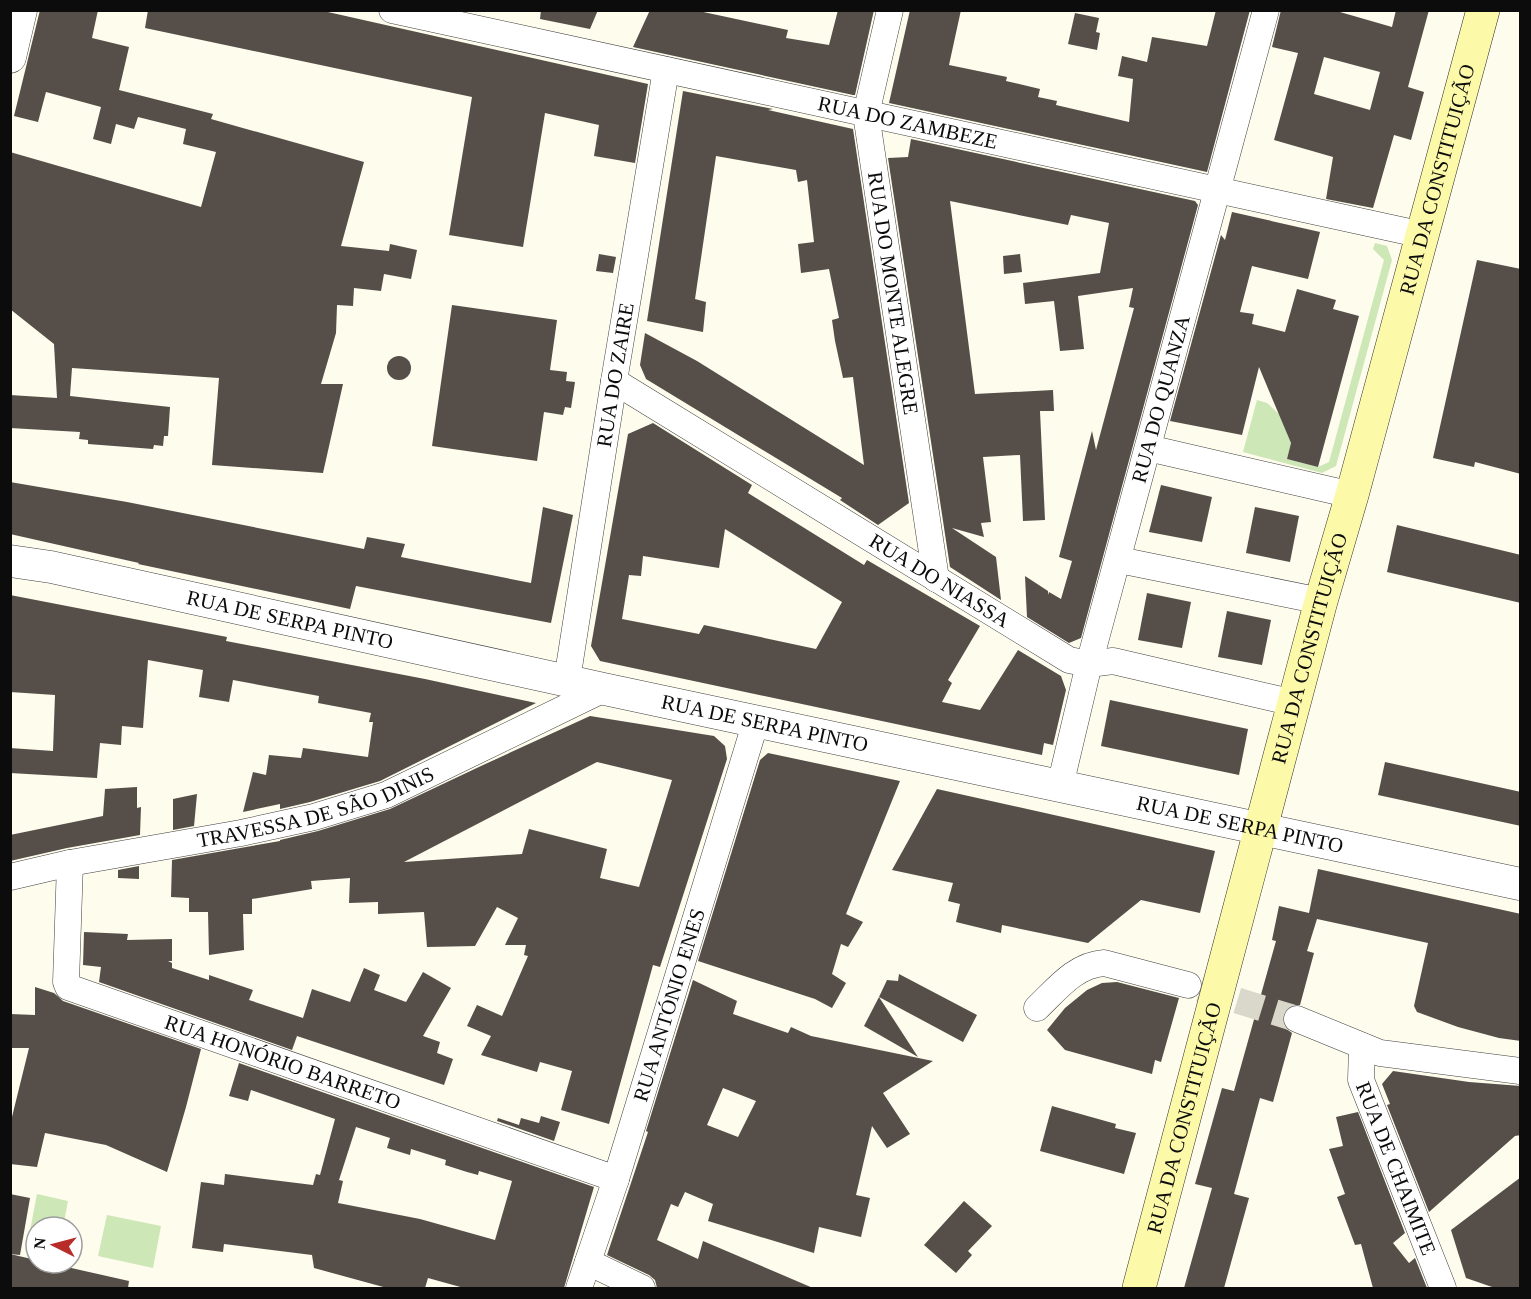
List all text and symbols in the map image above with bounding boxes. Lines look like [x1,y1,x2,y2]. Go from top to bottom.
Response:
street label: RUA DA CONSTITUIÇÃO [1395,61,1480,298]
street label: RUA DO ZAMBEZE [816,91,1000,154]
street label: RUA DO MONTE ALEGRE [863,170,923,417]
street label: RUA DO ZAIRE [592,301,639,449]
street label: RUA DO QUANZA [1127,312,1195,485]
street label: RUA DO NIASSA [865,529,1015,633]
street label: RUA DA CONSTITUIÇÃO [1266,530,1352,766]
street label: RUA DE SERPA PINTO [184,585,395,654]
street label: RUA DE SERPA PINTO [659,690,870,757]
street label: TRAVESSA DE SÃO DINIS [195,761,438,853]
street label: RUA DE SERPA PINTO [1134,791,1346,858]
street label: RUA ANTÓNIO ENES [628,906,710,1105]
street label: RUA DA CONSTITUIÇÃO [1142,1000,1226,1236]
street label: RUA HONÓRIO BARRETO [162,1010,404,1115]
street label: RUA DE CHAIMITE [1351,1078,1441,1259]
north arrow [24,1215,84,1275]
text: N [31,1236,49,1250]

